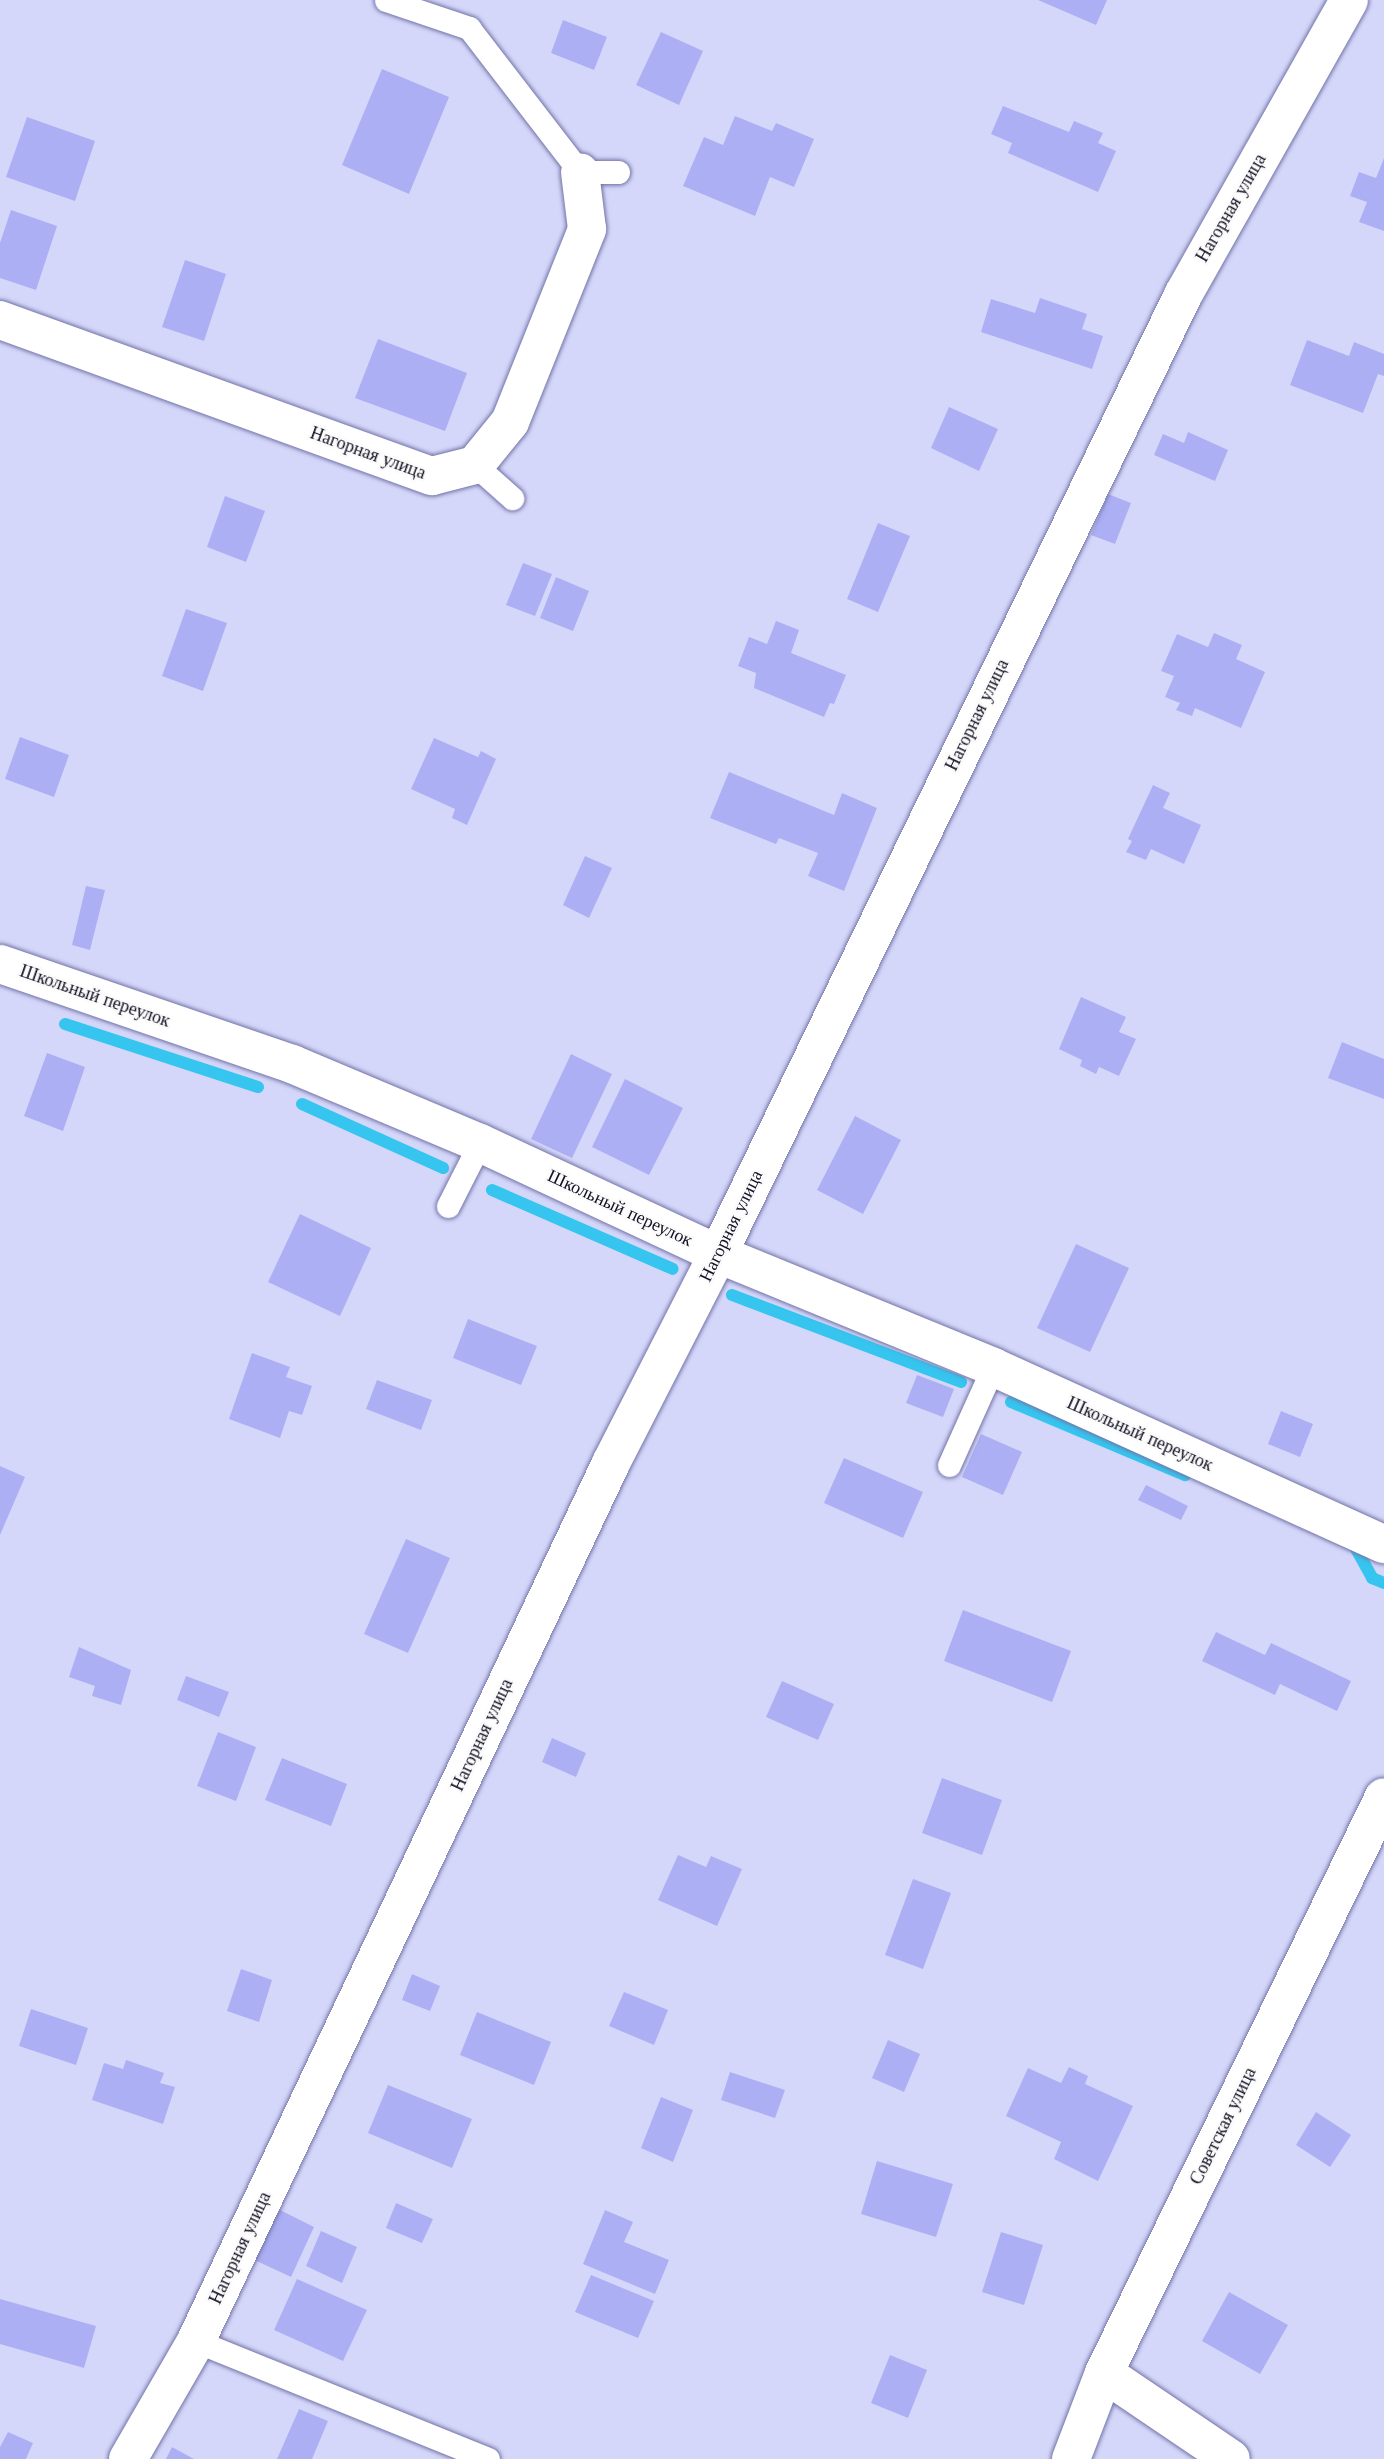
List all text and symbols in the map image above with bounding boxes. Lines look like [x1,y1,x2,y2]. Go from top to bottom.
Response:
street label: Нагорная улица [1191,150,1271,266]
street label: Нагорная улица [307,422,429,484]
street label: Нагорная улица [941,656,1013,774]
street label: Школьный переулок [17,960,173,1032]
street label: Школьный переулок [544,1165,696,1251]
street label: Нагорная улица [695,1167,767,1285]
street label: Школьный переулок [1064,1392,1216,1476]
street label: Нагорная улица [447,1675,517,1795]
street label: Советская улица [1185,2064,1261,2188]
street label: Нагорная улица [205,2188,275,2308]

